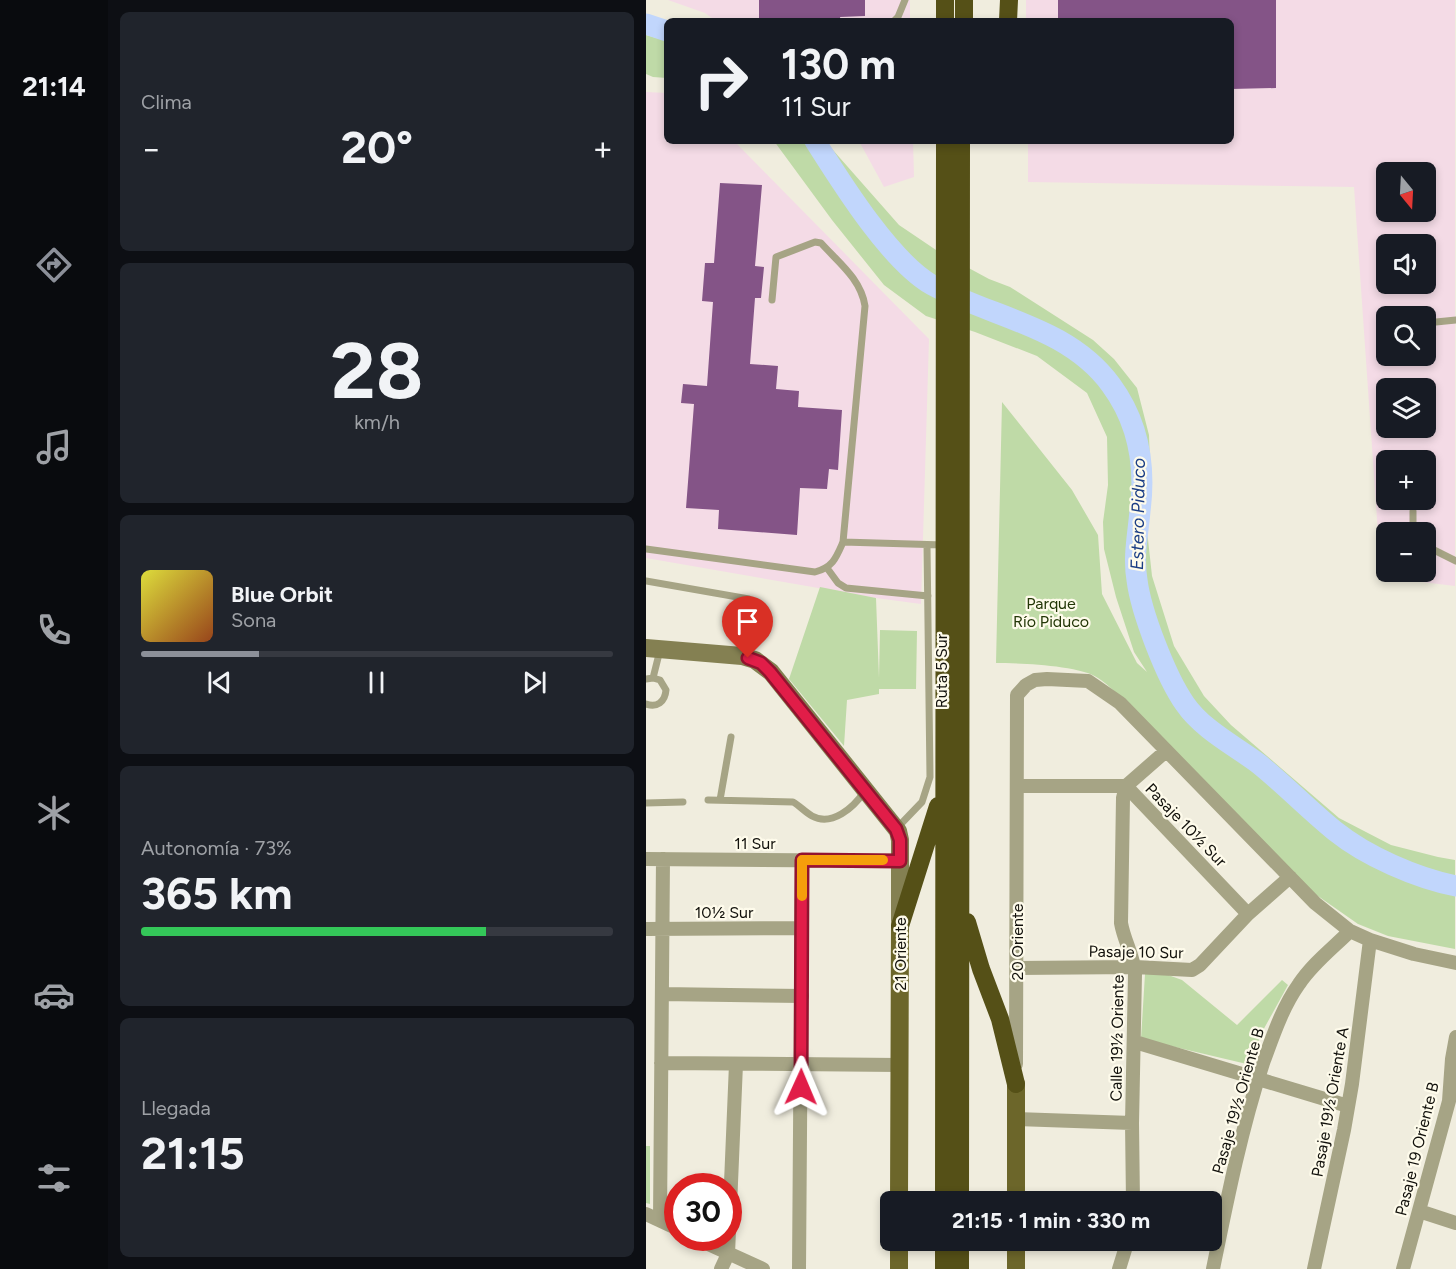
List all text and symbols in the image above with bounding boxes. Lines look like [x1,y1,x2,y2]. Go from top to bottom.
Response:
text: 130 m [781,39,896,90]
icon: right [682,42,760,120]
text: 21:14 [22,70,86,103]
text: Clima [141,90,192,114]
text: 11 Sur [781,90,851,123]
text: 20° [341,120,413,174]
text: − [141,129,162,168]
text: + [592,129,613,168]
north arrow [1376,162,1436,222]
map controls [1376,162,1436,582]
button: sound [1376,234,1436,294]
icon: directions [33,244,75,286]
button: search [1376,306,1436,366]
text: 28 [331,324,423,418]
button: layers [1376,378,1436,438]
text: km/h [354,410,400,434]
icon: music [33,426,75,468]
button: + [1376,450,1436,510]
water label: Estero Piduco [1126,458,1150,570]
button: − [1376,522,1436,582]
text: Blue Orbit [231,581,333,608]
park label: Parque Río Piduco [1013,594,1089,631]
pin [722,596,773,658]
icon: arrive [731,605,764,638]
text: Sona [231,608,276,632]
icon: phone [33,609,75,651]
street label: Ruta 5 Sur [932,633,951,708]
icon: previous [203,666,236,699]
icon: pause [360,666,393,699]
icon: next [518,666,551,699]
street label: Pasaje 10½ Sur [1141,779,1231,871]
icon: climate [33,792,75,834]
street label: 11 Sur [734,834,776,853]
text: Autonomía · 73% [141,836,292,860]
text: 365 km [141,866,292,920]
street label: 10½ Sur [695,903,754,922]
street label: 20 Oriente [1008,903,1027,981]
street label: 21 Oriente [891,917,910,991]
street label: Pasaje 10 Sur [1088,942,1184,962]
icon: car [33,974,75,1016]
street label: Calle 19½ Oriente [1106,974,1128,1102]
street label: Pasaje 19½ Oriente A [1307,1025,1353,1178]
street label: Pasaje 19½ Oriente B [1208,1026,1268,1176]
position arrow [769,1055,833,1119]
street label: Pasaje 19 Oriente B [1391,1080,1443,1218]
text: Llegada [141,1096,211,1120]
text: 21:15 [141,1126,245,1180]
icon: filters [33,1157,75,1199]
speed limit sign: 30 [664,1173,742,1251]
text: 21:15 · 1 min · 330 m [952,1207,1150,1234]

